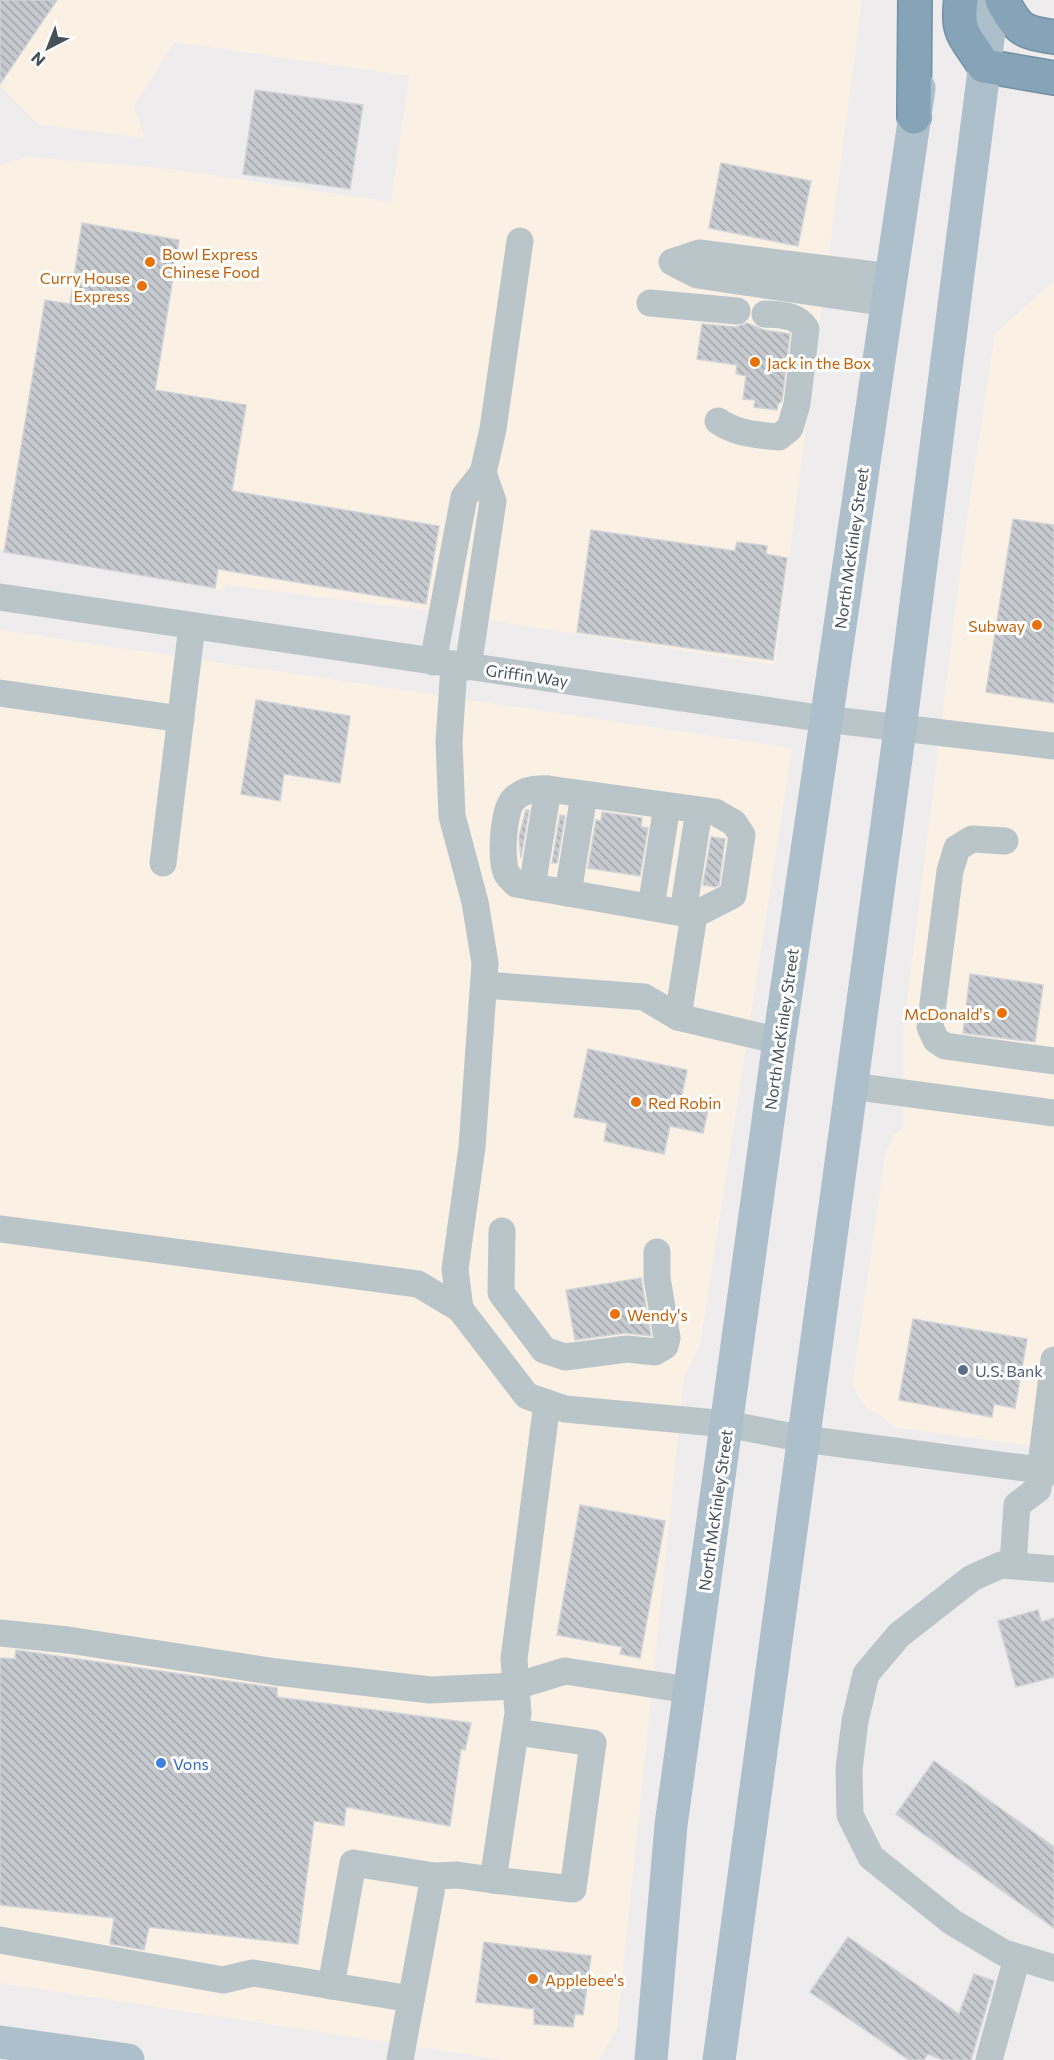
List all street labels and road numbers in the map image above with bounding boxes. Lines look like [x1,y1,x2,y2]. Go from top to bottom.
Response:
street label: North McKinley Street [830,466,872,630]
street label: Griffin Way [485,660,569,690]
street label: North McKinley Street [760,947,802,1111]
street label: North McKinley Street [694,1428,736,1592]

